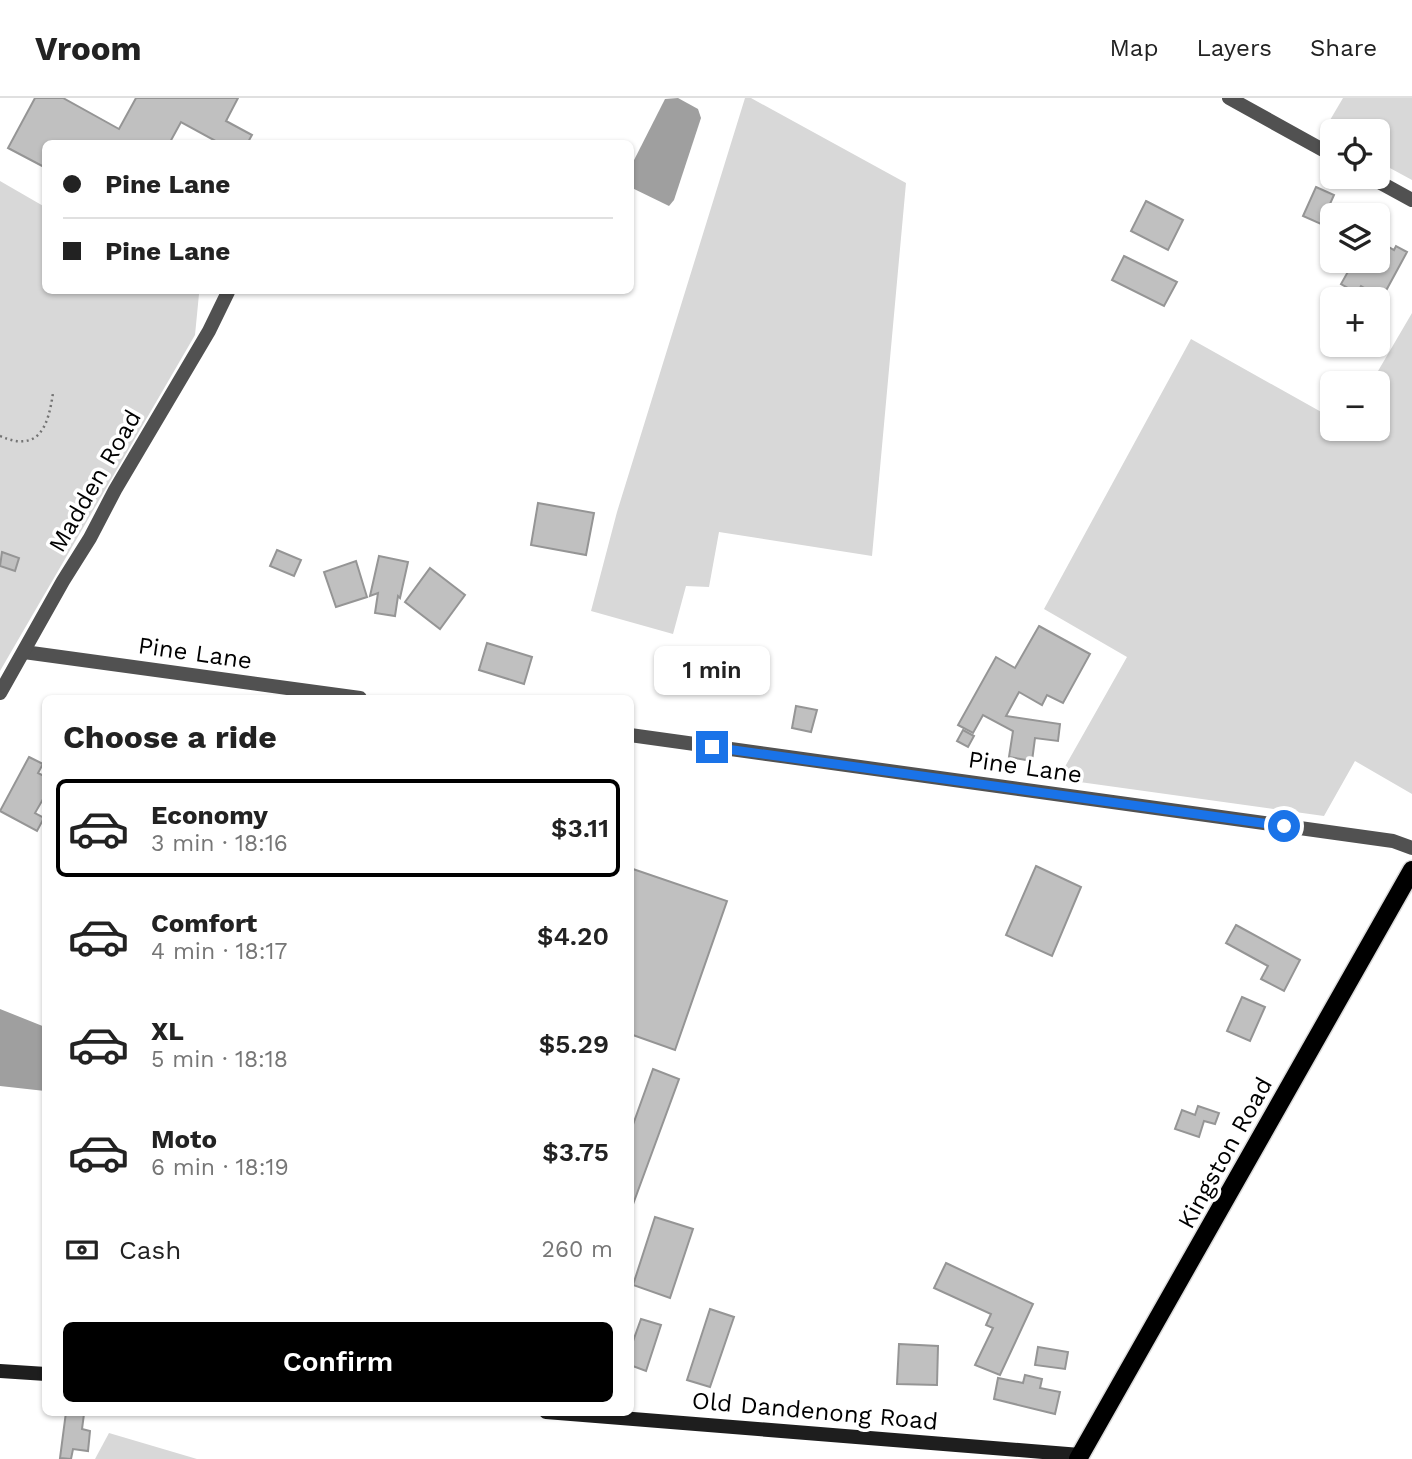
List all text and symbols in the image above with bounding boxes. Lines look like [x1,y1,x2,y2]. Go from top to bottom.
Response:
text: Vroom [35,29,142,68]
text: Map [1110,34,1158,62]
text: Layers [1196,34,1272,62]
text: Share [1310,34,1377,62]
map controls [1320,119,1390,441]
button: locate [1320,119,1390,189]
text: Pine Lane [105,169,230,199]
button: layers [1320,203,1390,273]
text: Pine Lane [105,236,230,266]
button: + [1320,287,1390,357]
button: − [1320,371,1390,441]
street label: Madden Road [43,405,147,557]
street label: Pine Lane [136,631,254,675]
callout: 1 min [654,646,770,694]
text: 1 min [682,657,742,684]
text: Choose a ride [63,718,277,756]
route end [696,731,728,763]
street label: Pine Lane [966,745,1084,789]
icon: car [67,797,130,860]
text: Economy [151,800,268,830]
route start [1268,810,1300,842]
text: $3.11 [551,813,609,843]
text: 3 min · 18:16 [151,830,288,857]
icon: car [67,905,130,968]
text: Comfort [151,908,257,938]
text: $4.20 [537,921,609,951]
text: 4 min · 18:17 [151,938,287,965]
icon: car [67,1013,130,1076]
text: XL [151,1016,184,1046]
text: $5.29 [539,1029,609,1059]
text: 5 min · 18:18 [151,1046,288,1073]
street label: Kingston Road [1172,1073,1278,1233]
icon: car [67,1121,130,1184]
text: Moto [151,1124,217,1154]
text: $3.75 [542,1137,609,1167]
text: 6 min · 18:19 [151,1154,289,1181]
icon: cash [63,1231,101,1269]
text: Cash [119,1235,181,1265]
text: 260 m [542,1236,613,1263]
button: Confirm [63,1322,613,1402]
street label: Old Dandenong Road [691,1386,939,1436]

